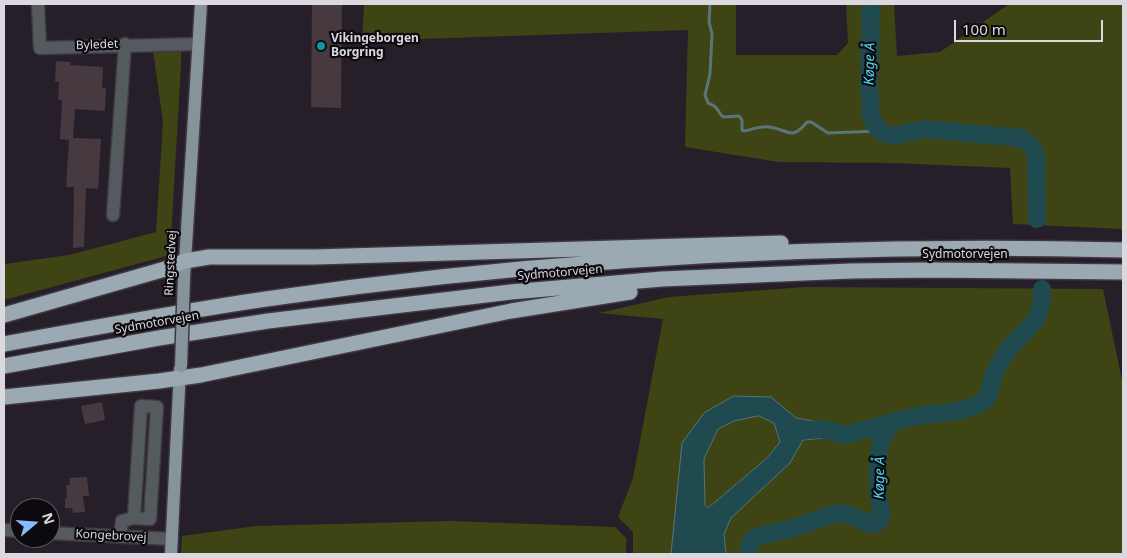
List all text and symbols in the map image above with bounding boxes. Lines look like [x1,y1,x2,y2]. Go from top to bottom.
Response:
scale bar [957,10,1106,42]
text: 100 m [962,19,1006,39]
place label: Vikingeborgen Borgring [331,32,419,60]
street label: Byledet [76,37,118,53]
marker: Vikingeborgen Borgring [315,40,327,52]
water label: Køge Å [861,43,879,85]
street label: Ringstedvej [162,230,180,296]
street label: Sydmotorvejen [922,248,1008,262]
street label: Sydmotorvejen [517,262,603,284]
street label: Sydmotorvejen [114,309,200,337]
water label: Køge Å [871,457,889,499]
north arrow [10,498,60,548]
text: N [38,510,60,527]
street label: Kongebrovej [75,527,147,545]

